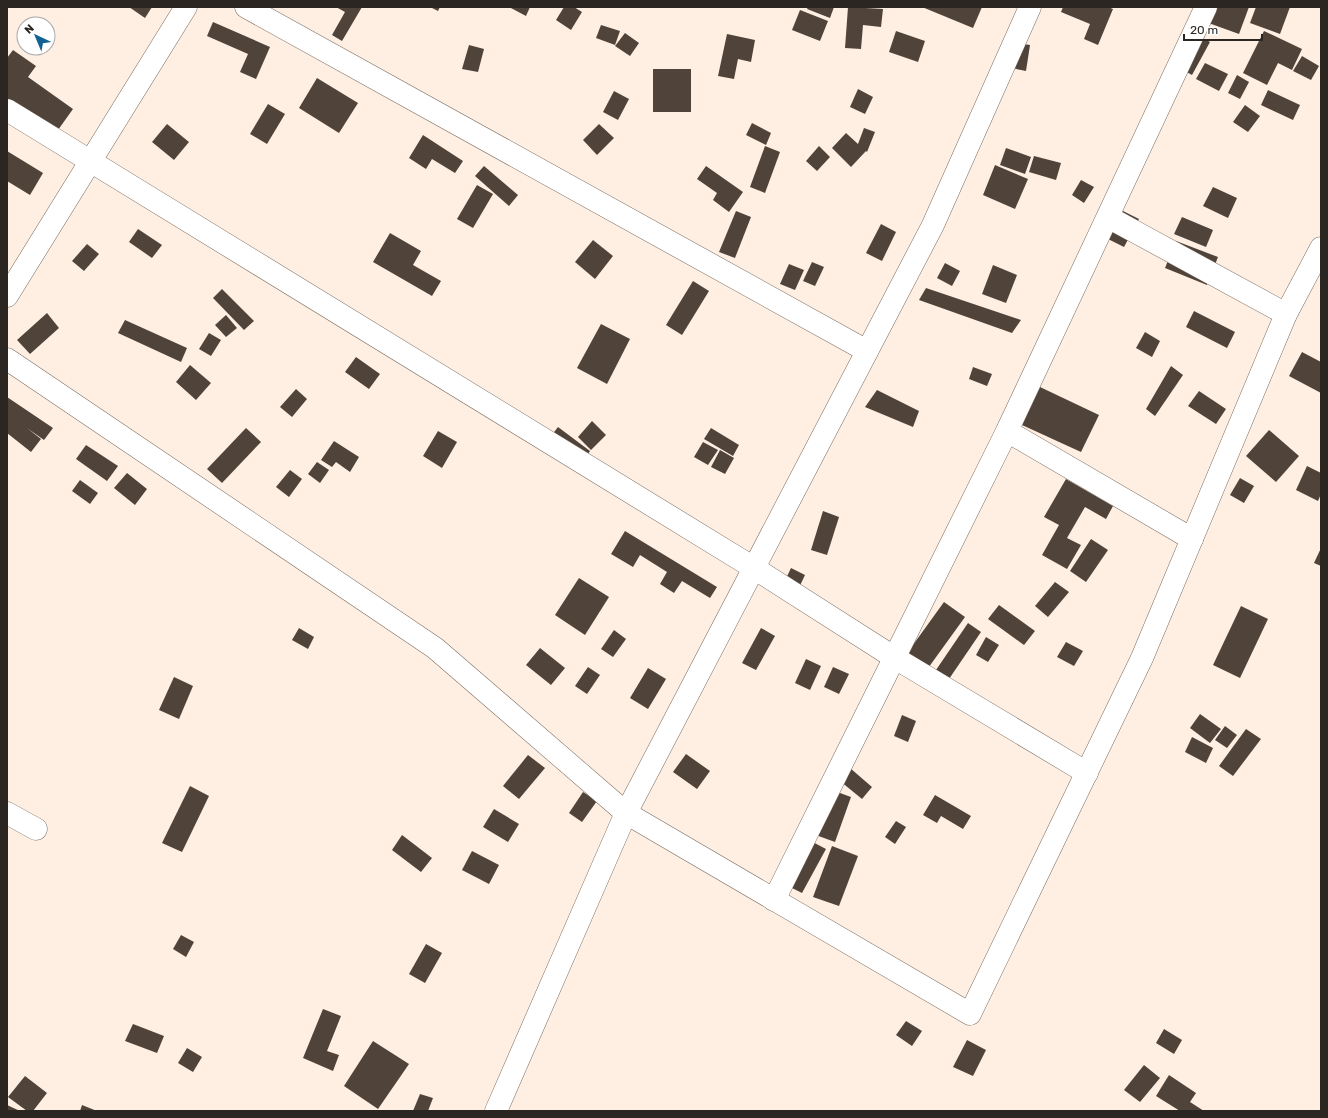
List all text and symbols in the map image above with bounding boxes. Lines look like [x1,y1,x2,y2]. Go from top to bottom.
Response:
north arrow [16,16,56,56]
scale bar [1184,16,1262,42]
text: N [22,22,37,37]
text: 20 m [1190,23,1218,37]

